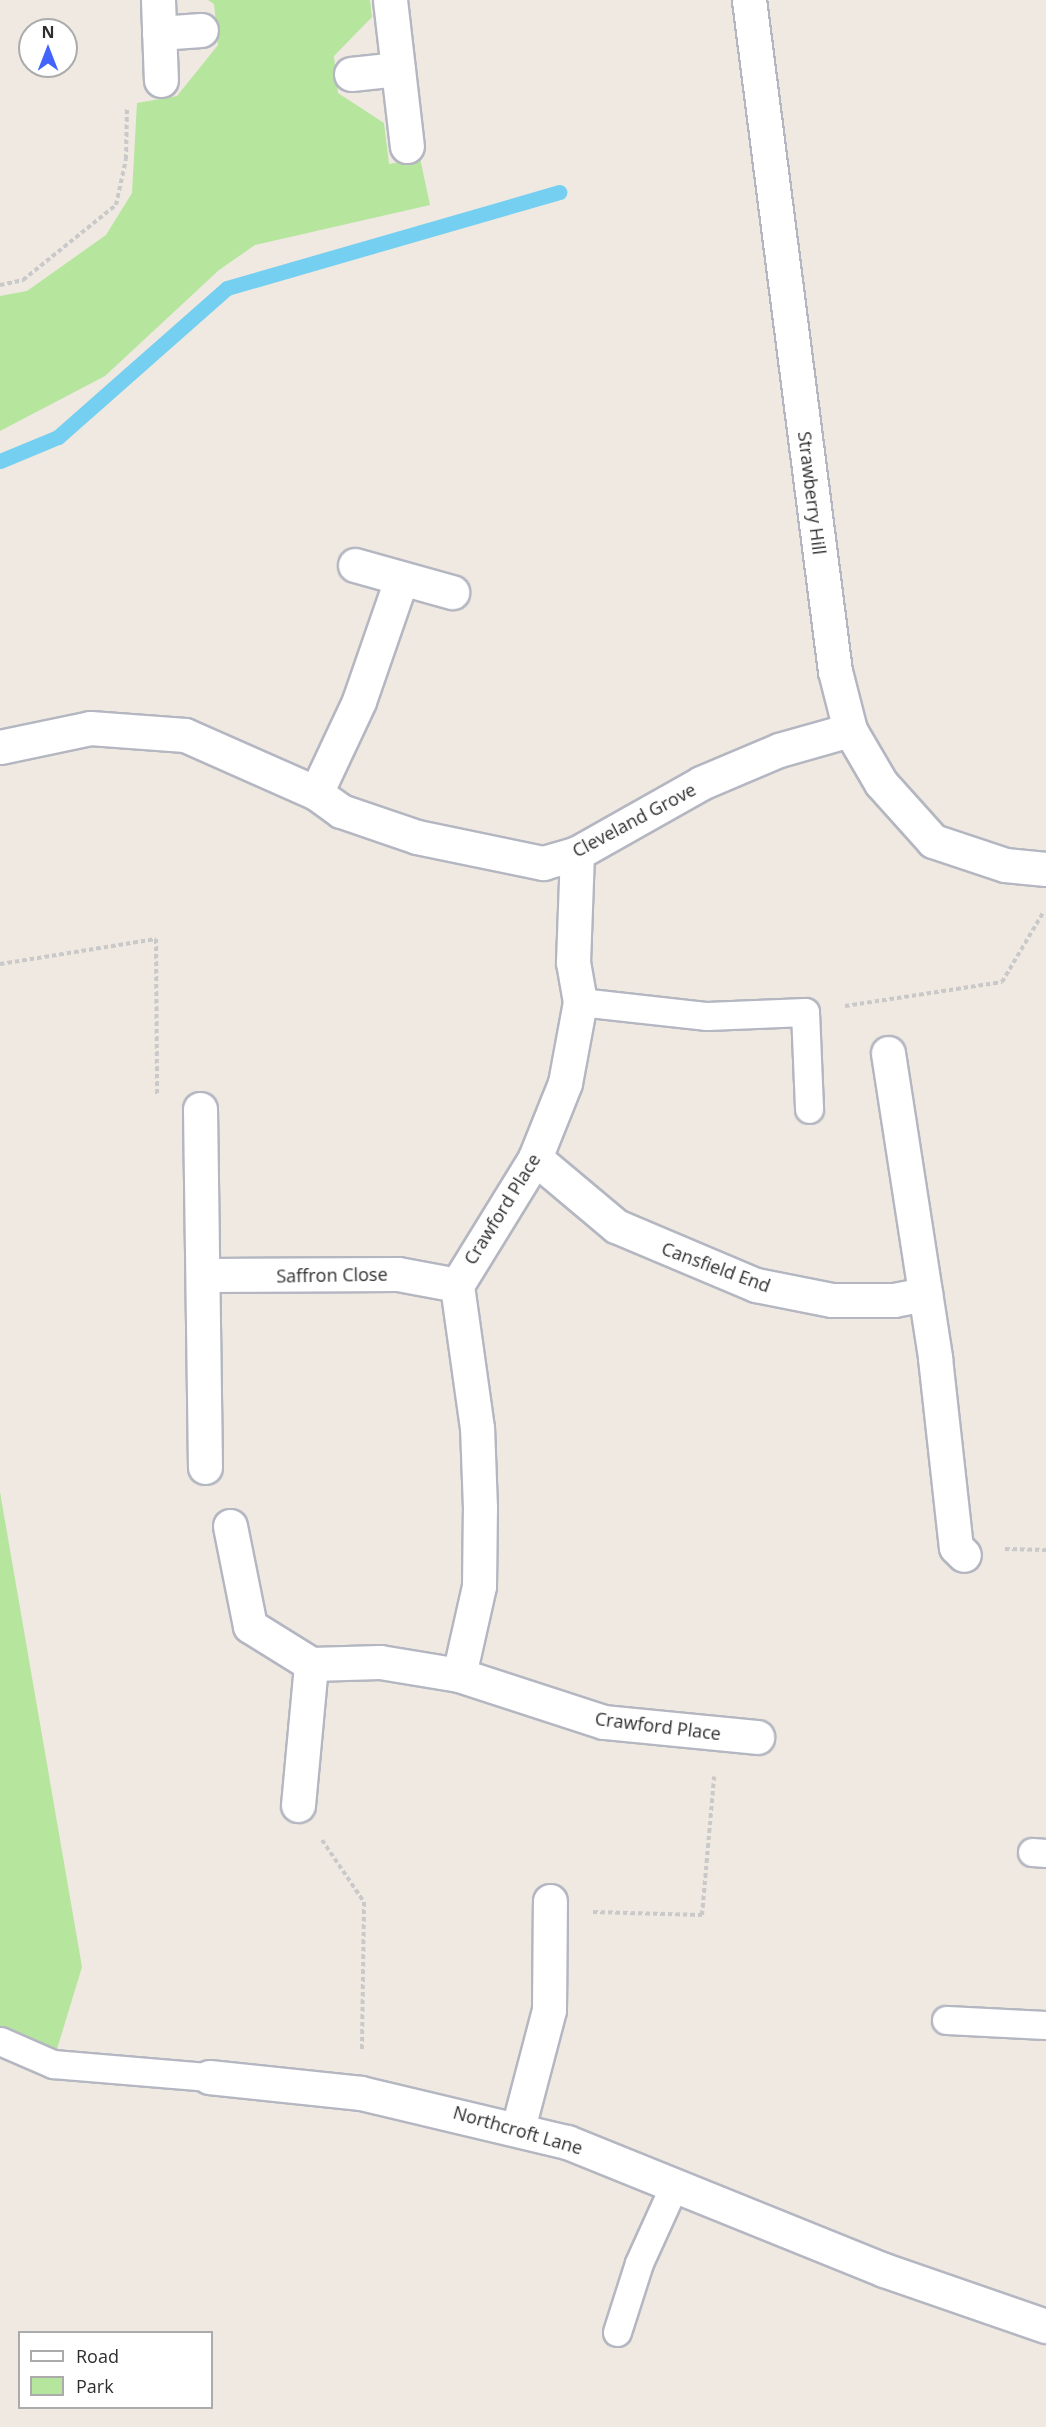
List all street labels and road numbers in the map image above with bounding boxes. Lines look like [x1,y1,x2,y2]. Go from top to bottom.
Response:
street label: Strawberry Hill [794,430,830,556]
street label: Cleveland Grove [569,778,699,862]
street label: Crawford Place [459,1150,545,1268]
street label: Cansfield End [659,1237,773,1297]
street label: Saffron Close [276,1263,388,1287]
street label: Crawford Place [594,1708,722,1744]
street label: Northcroft Lane [451,2101,585,2159]

